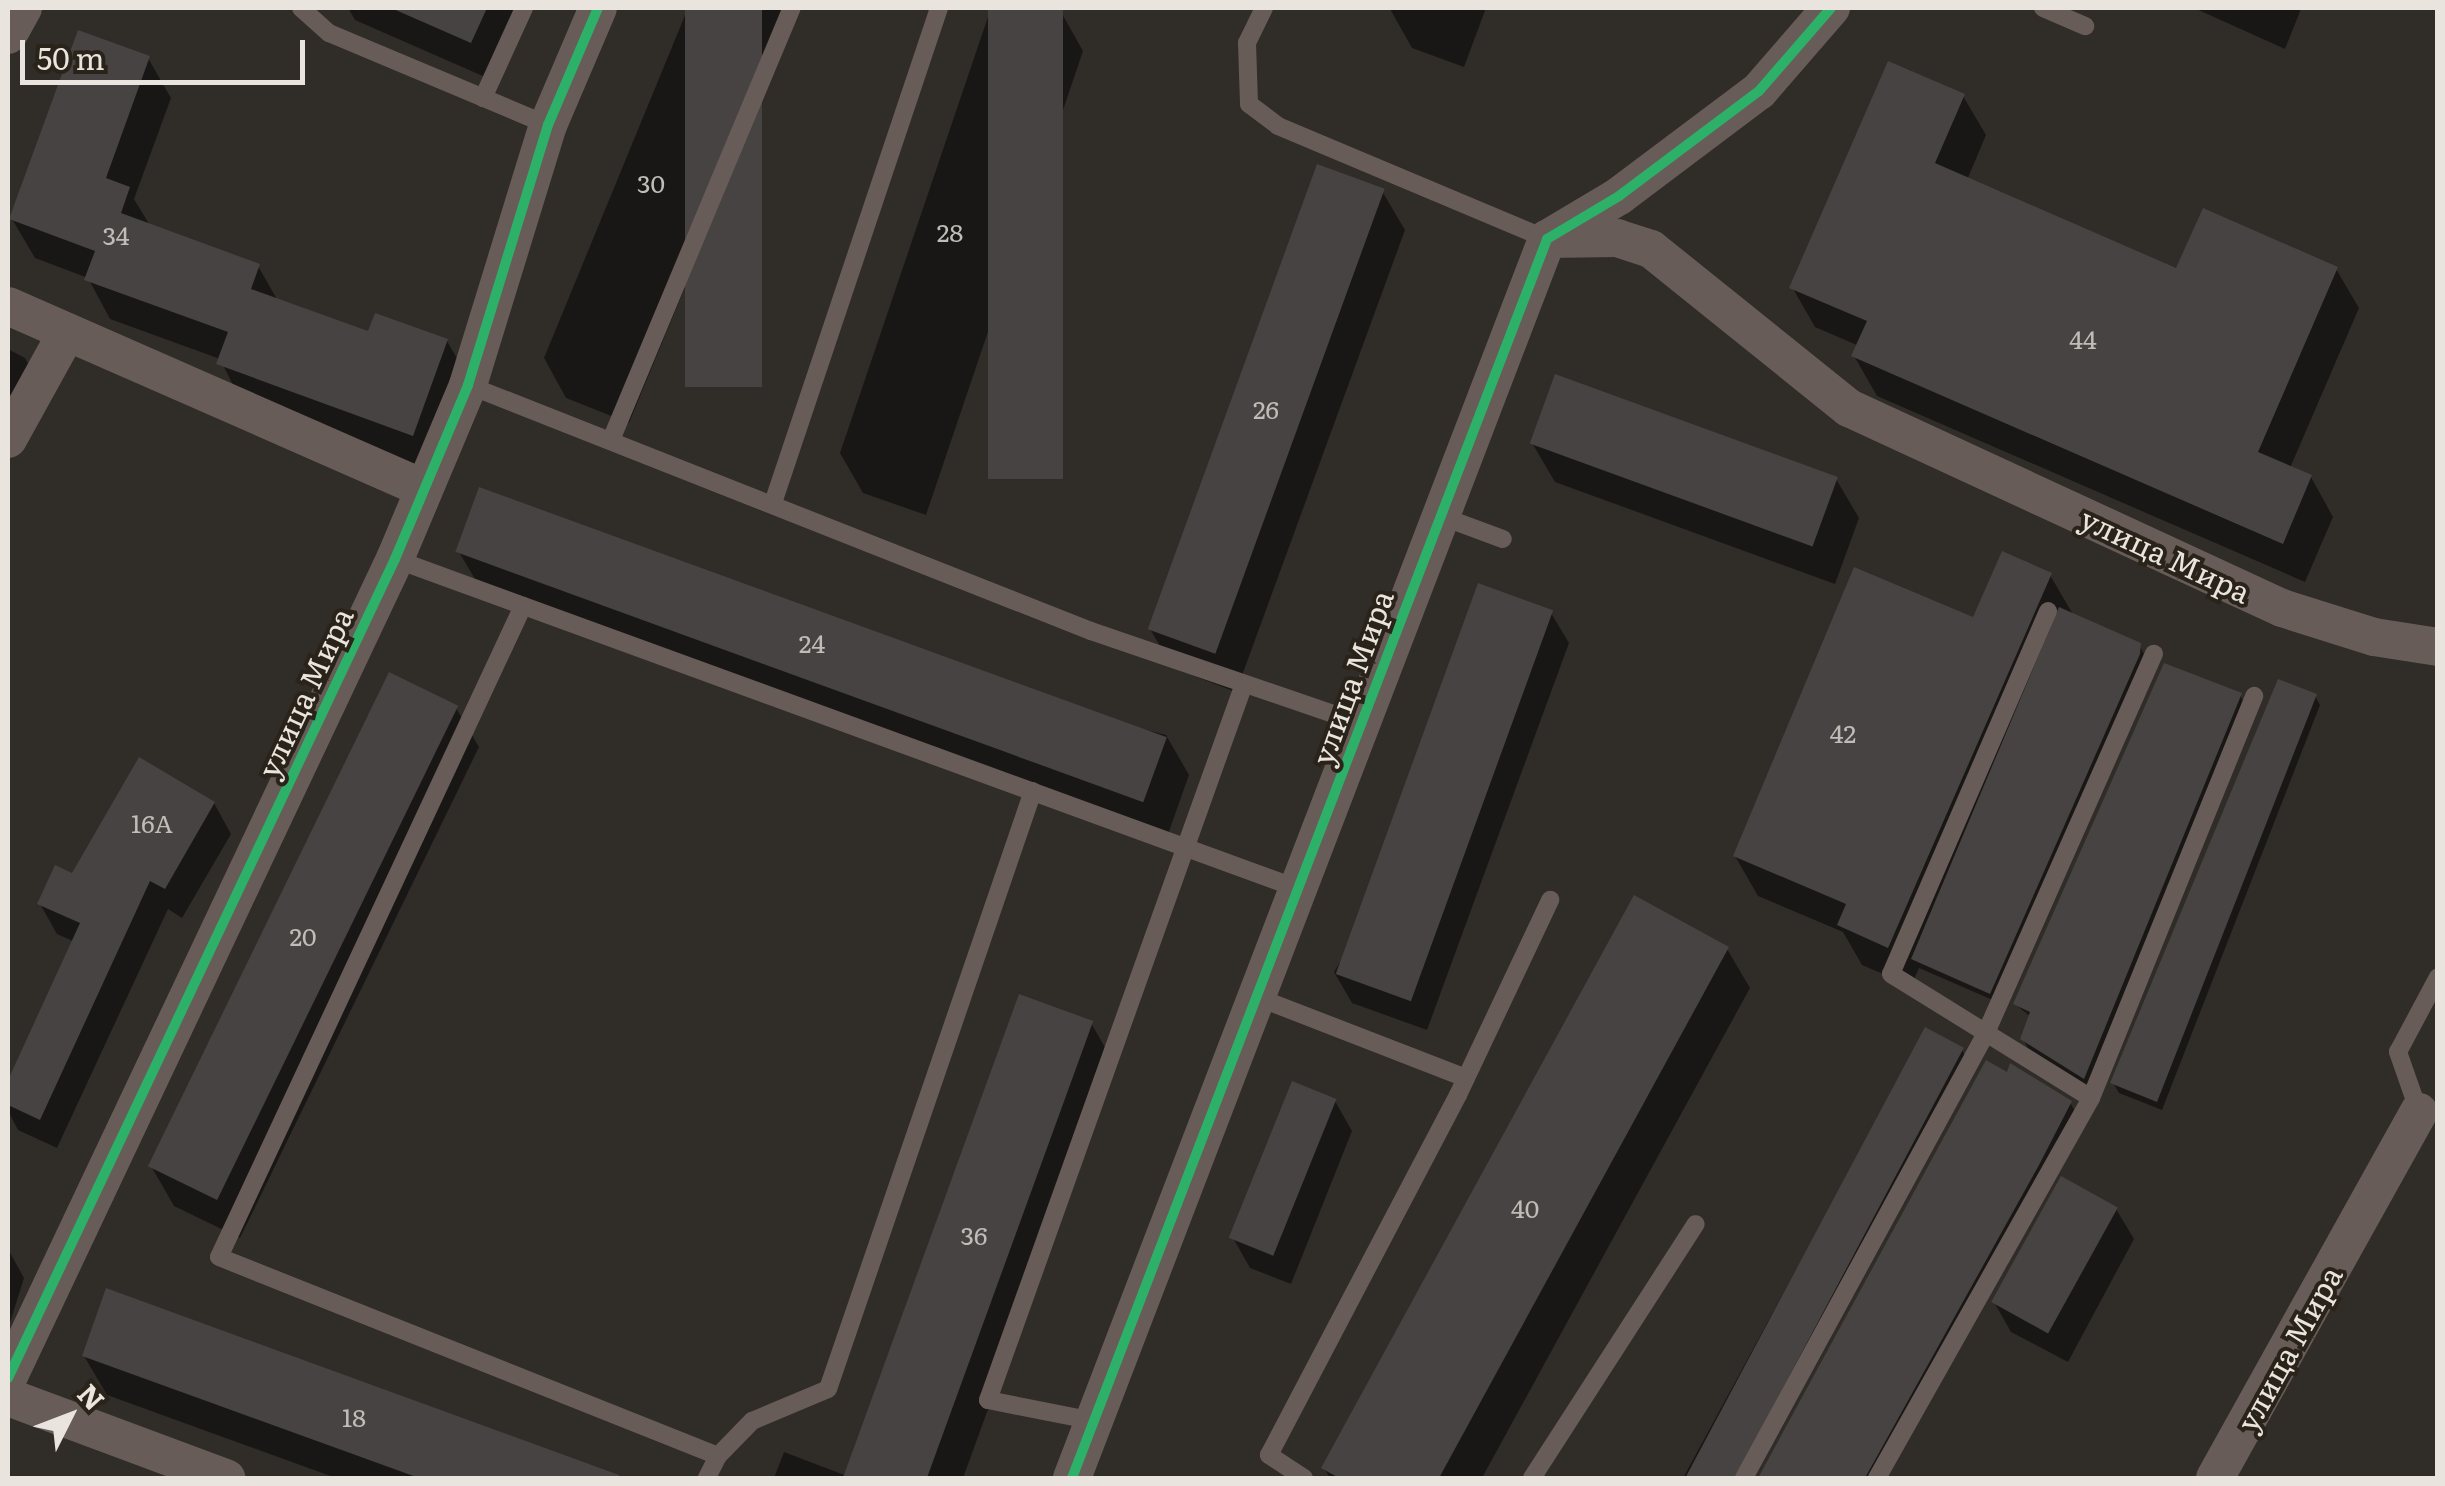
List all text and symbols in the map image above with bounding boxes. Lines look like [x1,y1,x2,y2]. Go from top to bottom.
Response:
scale bar [25,20,310,82]
text: 50 m [37,35,105,79]
house number: 30 [637,168,665,198]
house number: 28 [937,217,963,247]
house number: 34 [102,220,130,250]
house number: 44 [2069,324,2097,354]
house number: 26 [1253,394,1279,424]
street label: улица Мира [2075,499,2257,609]
street label: улица Мира [1303,585,1399,769]
street label: улица Мира [249,601,359,783]
house number: 24 [799,628,825,658]
house number: 42 [1830,718,1856,748]
house number: 16А [131,808,173,838]
house number: 20 [289,921,317,951]
house number: 40 [1511,1193,1539,1223]
house number: 36 [961,1220,987,1250]
street label: улица Мира [2228,1259,2348,1437]
north arrow [20,1366,120,1466]
text: N [69,1373,116,1419]
house number: 18 [342,1402,366,1432]

